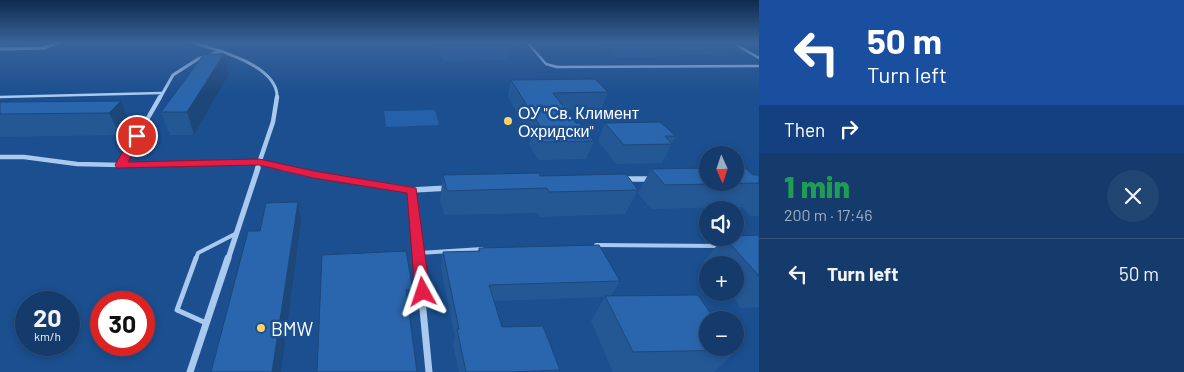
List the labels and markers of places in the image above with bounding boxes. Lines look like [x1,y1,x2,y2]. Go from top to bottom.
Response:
place label: ОУ "Св. Климент Охридски" [518,103,640,140]
pin [116,115,158,157]
marker: ОУ "Св. Климент Охридски" [502,115,514,127]
place label: BMW [271,317,313,340]
marker: BMW [255,322,267,334]

